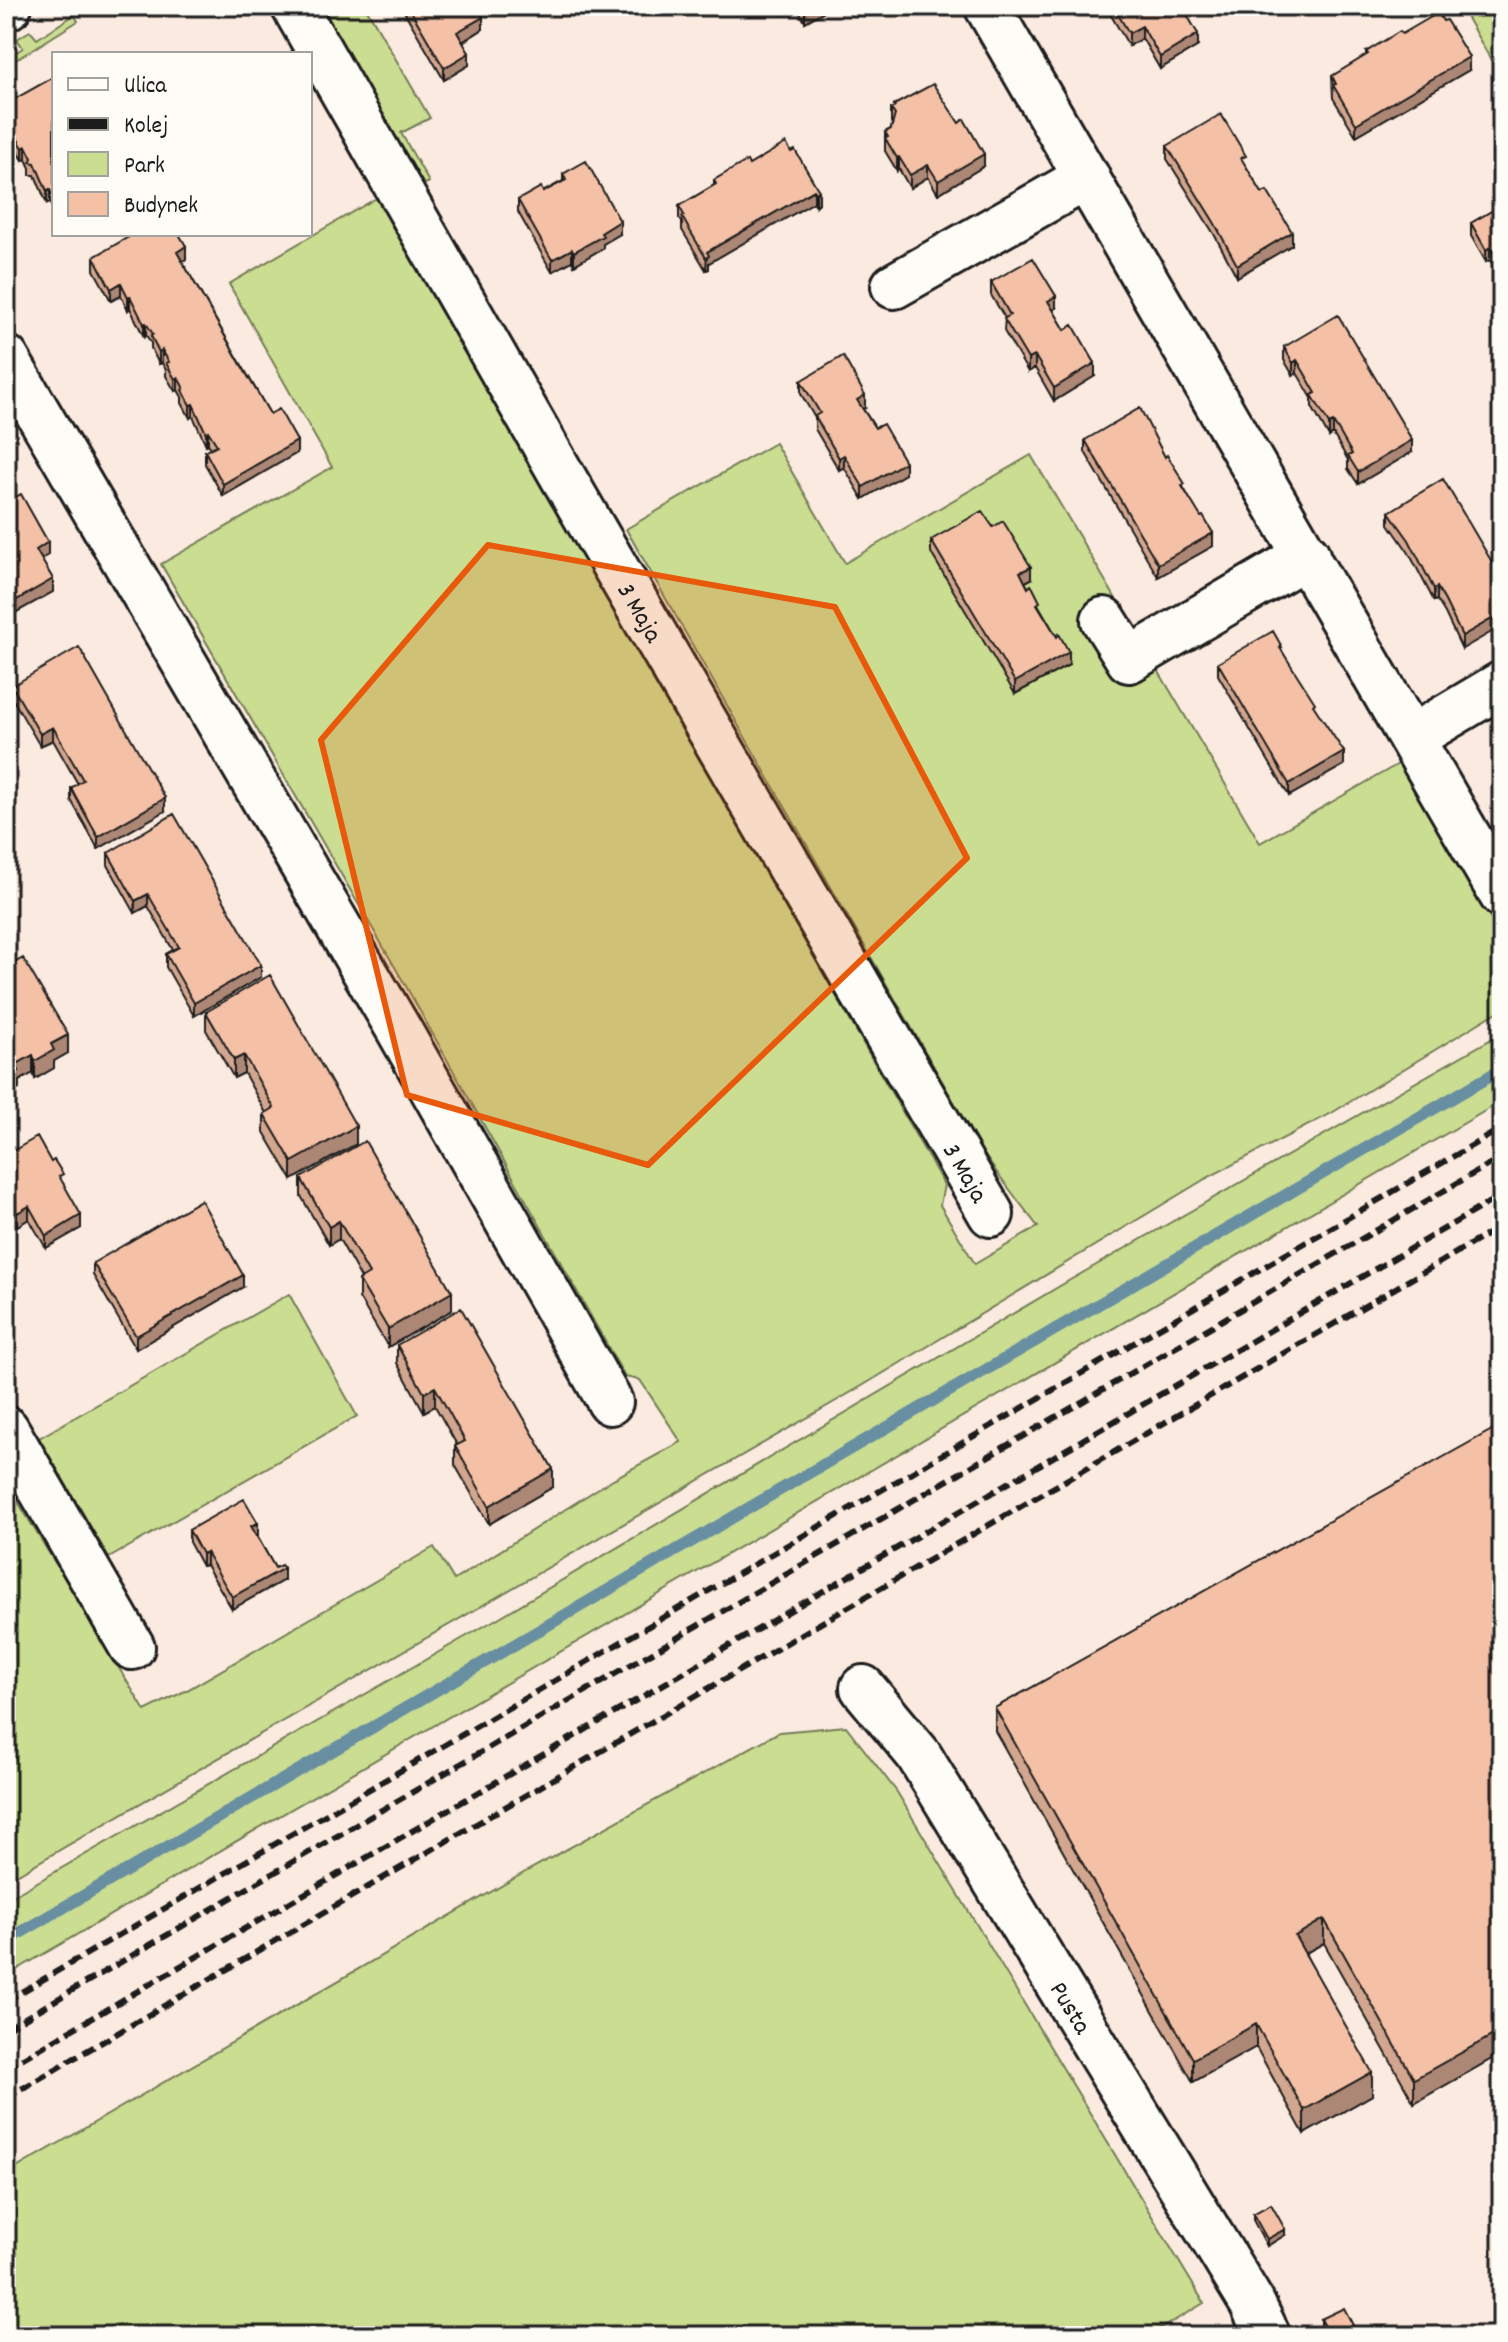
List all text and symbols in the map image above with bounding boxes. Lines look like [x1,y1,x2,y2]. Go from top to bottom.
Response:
legend [52,52,312,236]
text: Ulica [124,70,167,104]
text: Kolej [124,110,168,144]
text: Park [124,150,165,184]
text: Budynek [124,190,198,224]
street label: 3 Maja [606,576,671,651]
street label: 3 Maja [931,1137,996,1211]
street label: Pusta [1039,1975,1100,2043]

